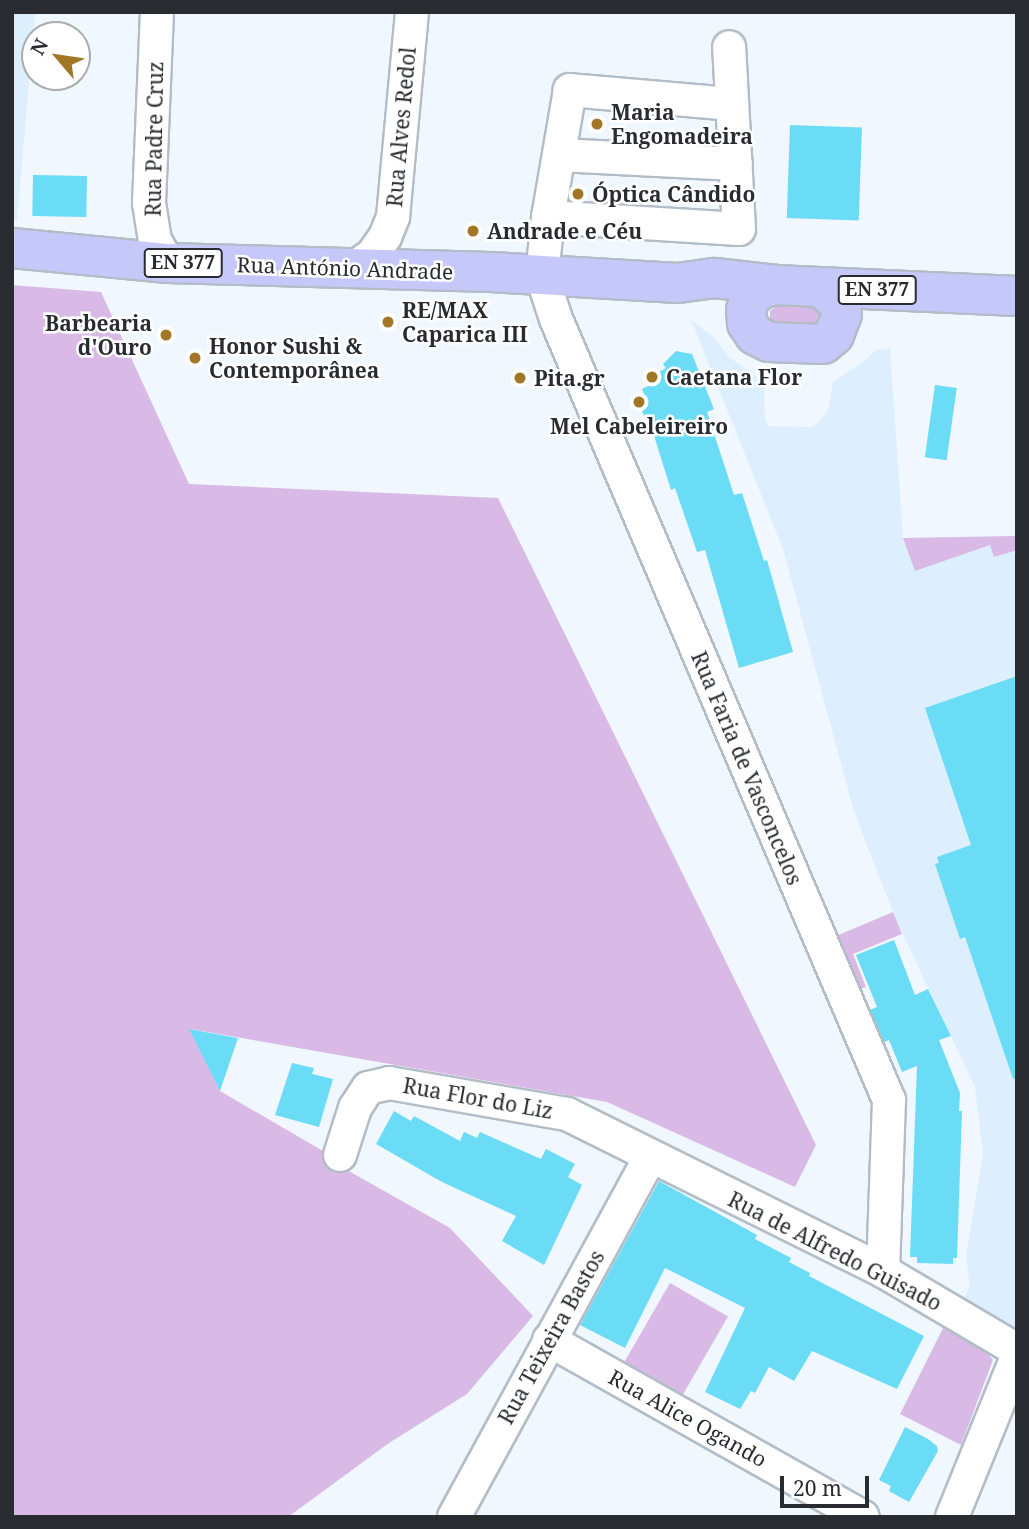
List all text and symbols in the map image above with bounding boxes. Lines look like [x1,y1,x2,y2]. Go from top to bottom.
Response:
north arrow [21,21,91,91]
text: N [24,34,54,60]
street label: Rua Alves Redol [381,46,421,208]
street label: Rua Padre Cruz [140,61,168,217]
place label: Maria Engomadeira [611,99,753,149]
marker: Maria Engomadeira [589,116,605,132]
place label: Óptica Cândido [592,181,755,207]
marker: Óptica Cândido [570,186,586,202]
place label: Andrade e Céu [487,218,642,244]
marker: Andrade e Céu [465,223,481,239]
road number: EN 377 [143,247,223,278]
street label: Rua António Andrade [236,252,454,284]
road number: EN 377 [837,274,917,306]
place label: RE/MAX Caparica III [402,297,528,347]
place label: Barbearia d'Ouro [45,310,152,360]
marker: RE/MAX Caparica III [380,314,396,330]
marker: Barbearia d'Ouro [158,327,174,343]
place label: Honor Sushi & Contemporânea [209,333,379,383]
marker: Honor Sushi & Contemporânea [187,350,203,366]
place label: Caetana Flor [666,364,802,390]
place label: Pita.gr [534,365,605,391]
marker: Caetana Flor [644,369,660,385]
marker: Pita.gr [512,370,528,386]
marker: Mel Cabeleireiro [631,394,647,410]
place label: Mel Cabeleireiro [550,413,728,439]
street label: Rua Faria de Vasconcelos [686,647,808,889]
street label: Rua Flor do Liz [401,1072,555,1124]
street label: Rua de Alfredo Guisado [724,1186,946,1316]
street label: Rua Teixeira Bastos [493,1246,609,1428]
street label: Rua Alice Ogando [605,1364,771,1472]
scale bar [784,1462,873,1506]
text: 20 m [793,1474,842,1502]

